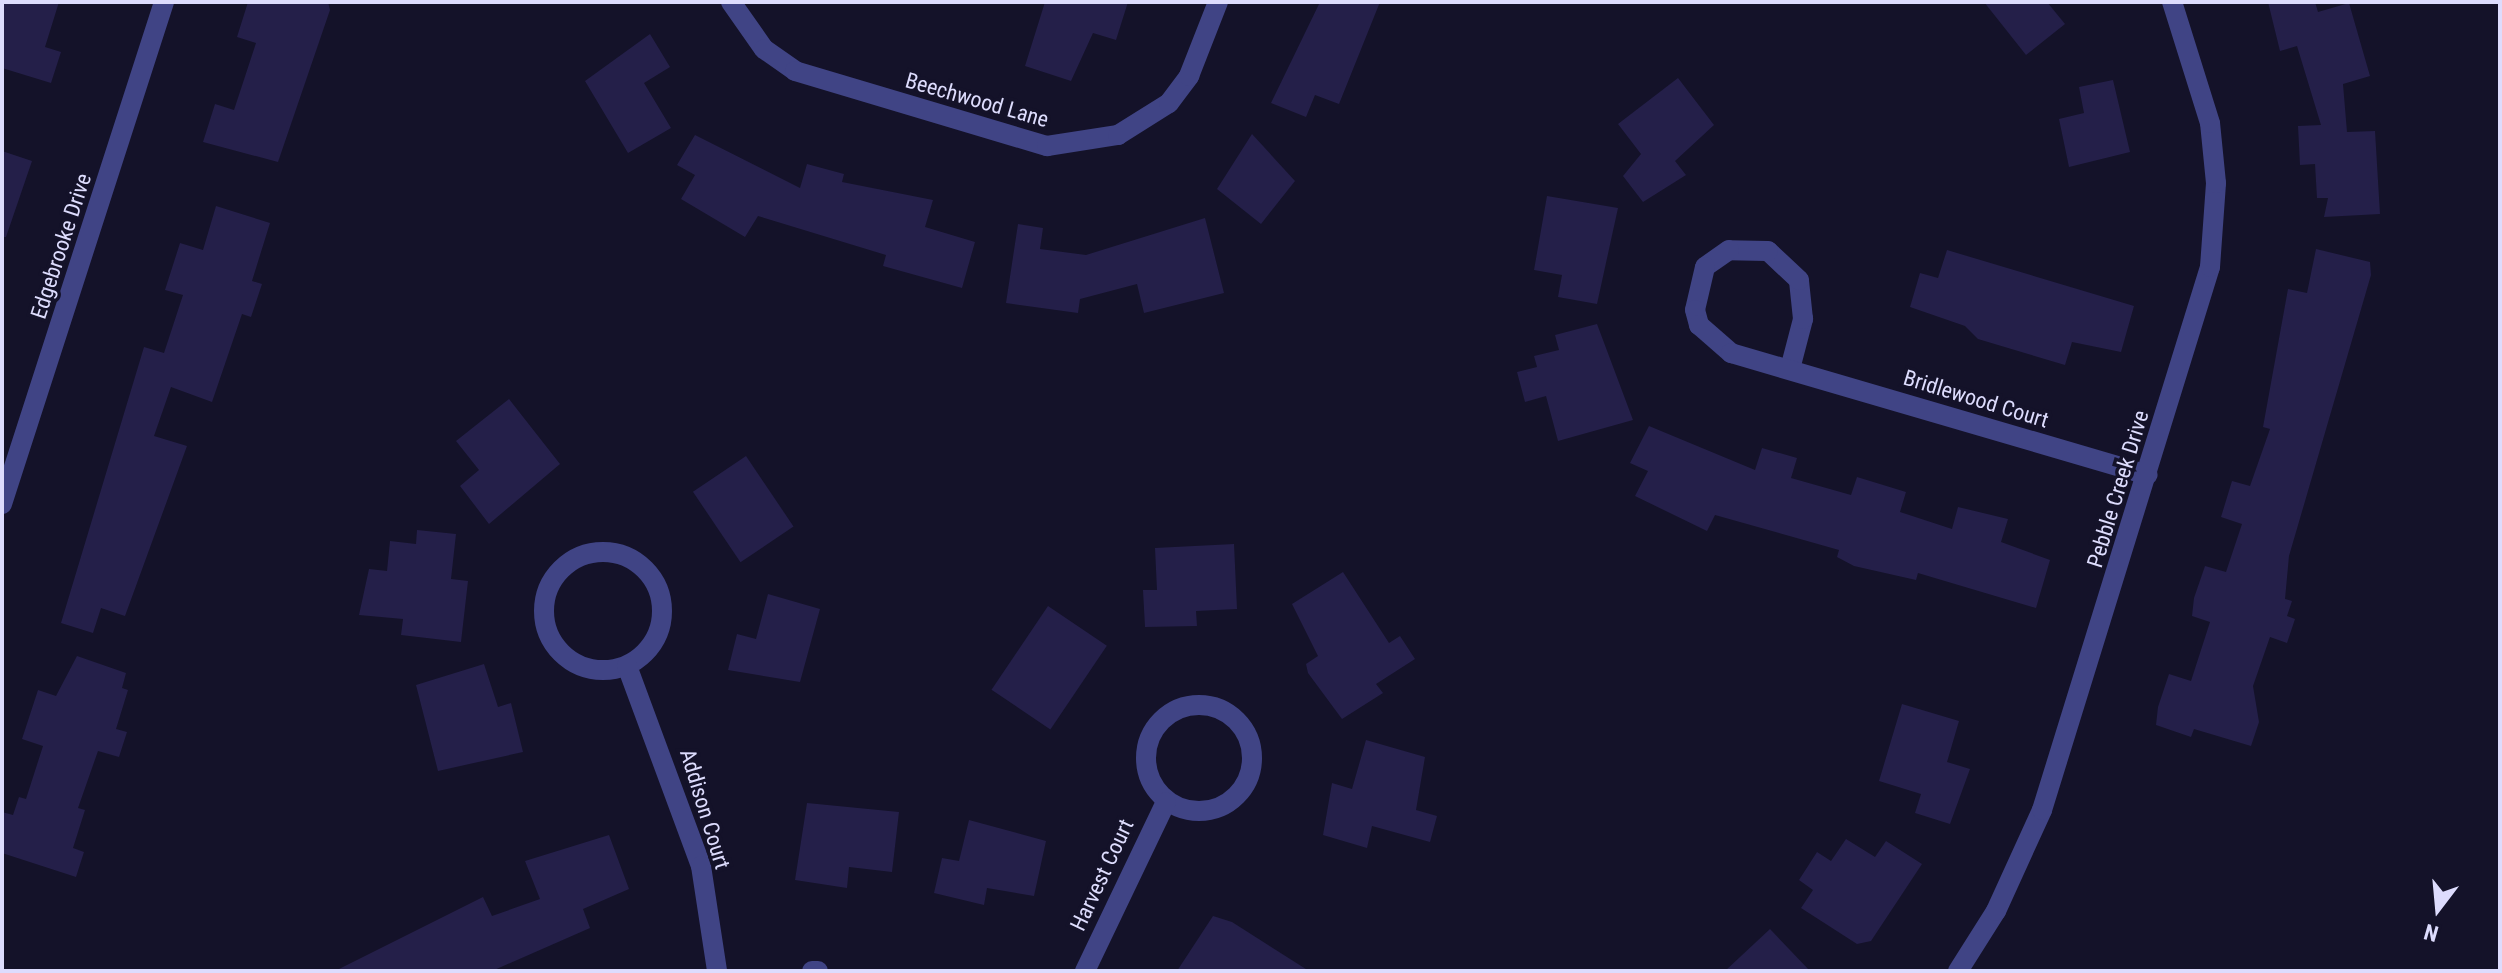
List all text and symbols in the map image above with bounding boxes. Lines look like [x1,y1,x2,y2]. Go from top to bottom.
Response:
street label: Beechwood Lane [902,67,1052,133]
street label: Edgebrooke Drive [25,170,97,322]
street label: Bridlewood Court [1900,364,2052,434]
street label: Pebble Creek Drive [2082,407,2154,571]
street label: Addison Court [674,746,736,872]
street label: Harvest Court [1065,815,1139,935]
north arrow [2398,869,2478,949]
text: N [2421,919,2441,946]

